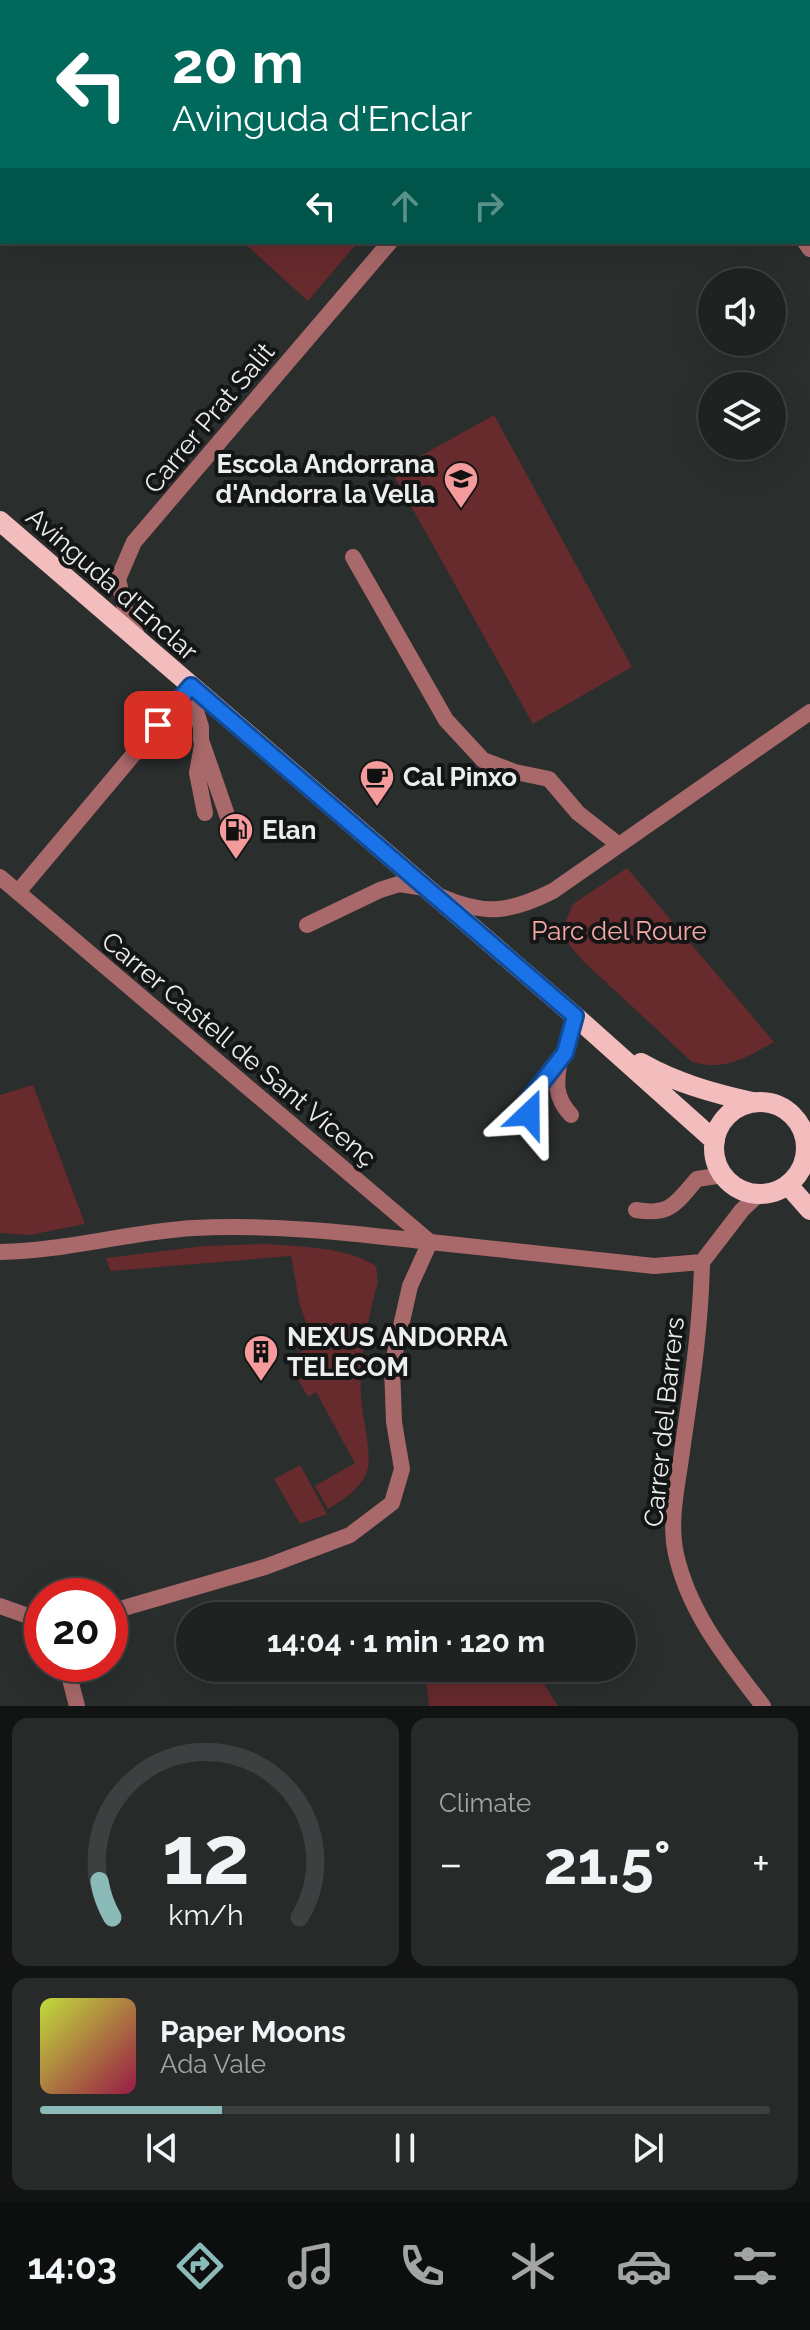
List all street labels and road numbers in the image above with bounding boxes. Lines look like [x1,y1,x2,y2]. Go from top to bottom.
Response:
street label: Carrer Prat Salit [138,337,281,499]
street label: Avinguda d'Enclar [20,502,204,666]
street label: Carrer Castell de Sant Vicenç [96,926,382,1172]
street label: Carrer del Barrers [638,1316,690,1528]

